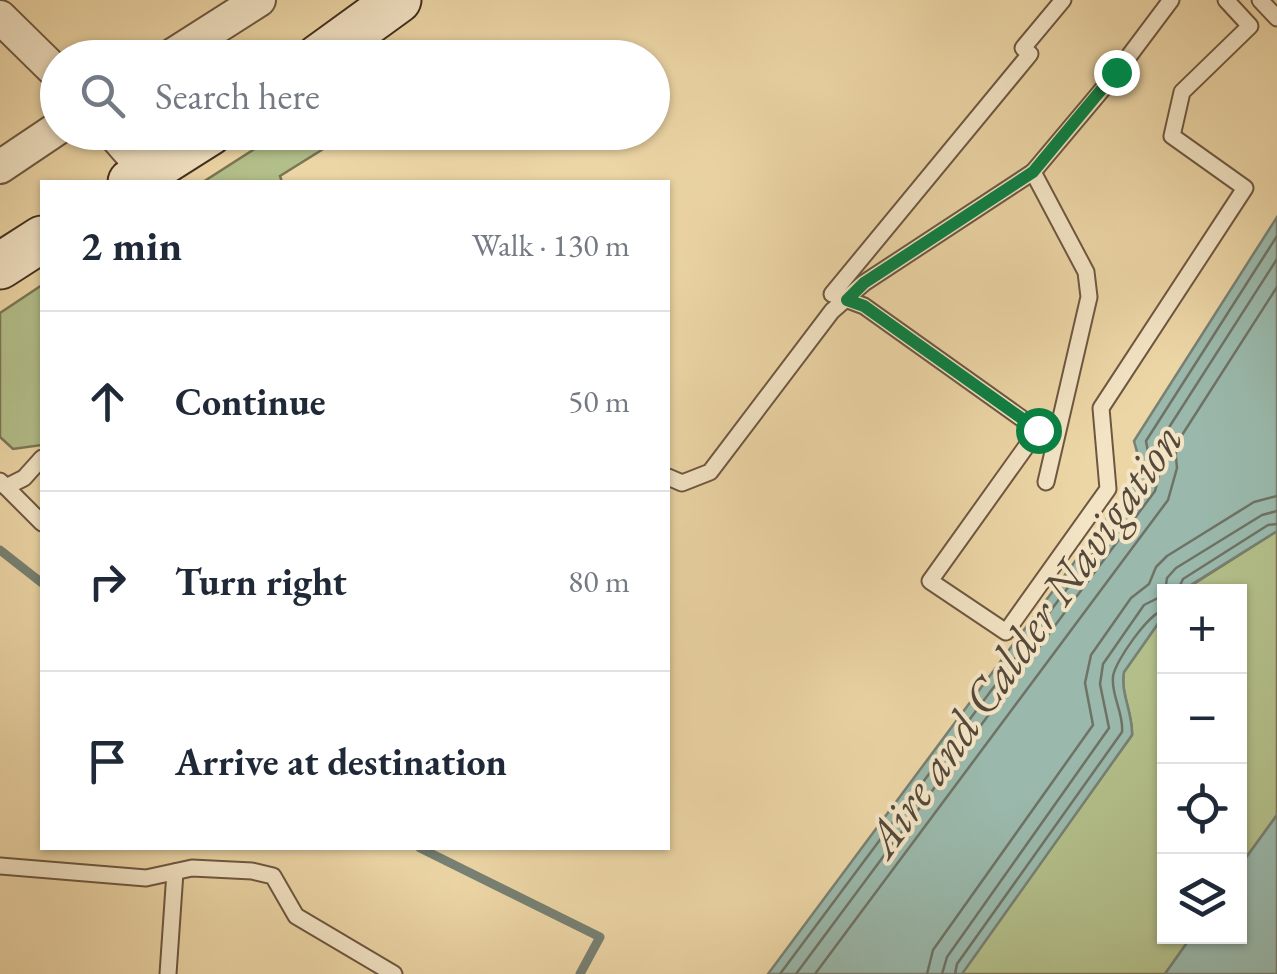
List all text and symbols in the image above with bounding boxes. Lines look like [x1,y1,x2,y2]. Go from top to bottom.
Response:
search box [40,40,670,150]
route end [1094,50,1140,96]
icon: search [75,68,130,123]
text: Search here [155,71,320,120]
text: 2 min [80,218,182,273]
text: Walk · 130 m [472,224,630,266]
icon: ahead [80,374,135,429]
text: Continue [175,377,326,426]
text: 50 m [568,380,630,422]
route start [1016,408,1062,454]
water label: Aire and Calder Navigation [848,410,1196,870]
icon: right [80,554,135,609]
text: Turn right [175,557,347,606]
text: 80 m [568,560,630,602]
map controls [1157,584,1247,944]
button: + [1157,584,1247,674]
button: − [1157,674,1247,764]
icon: arrive [80,734,135,789]
text: Arrive at destination [175,737,507,786]
button: locate [1157,764,1247,854]
button: layers [1157,854,1247,944]

